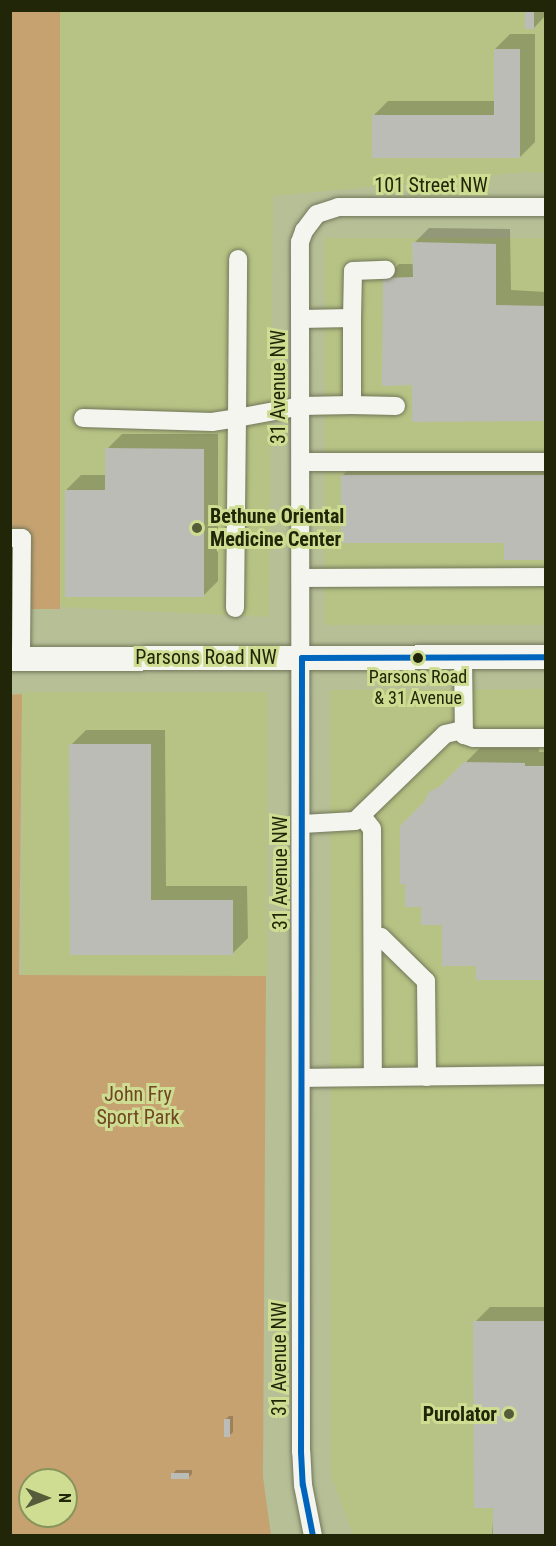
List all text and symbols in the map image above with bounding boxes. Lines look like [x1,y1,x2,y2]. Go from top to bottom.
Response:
street label: 101 Street NW [374,173,488,197]
street label: 31 Avenue NW [266,330,290,444]
place label: Bethune Oriental Medicine Center [210,504,344,551]
marker: Bethune Oriental Medicine Center [188,519,206,537]
street label: Parsons Road NW [135,645,277,669]
marker: Parsons Road & 31 Avenue [412,652,424,664]
place label: Parsons Road & 31 Avenue [369,667,467,710]
street label: 31 Avenue NW [268,816,292,930]
park label: John Fry Sport Park [96,1082,180,1129]
street label: 31 Avenue NW [267,1302,291,1416]
place label: Purolator [423,1402,497,1426]
marker: Purolator [502,1407,516,1421]
north arrow [18,1468,78,1528]
text: N [55,1493,74,1503]

